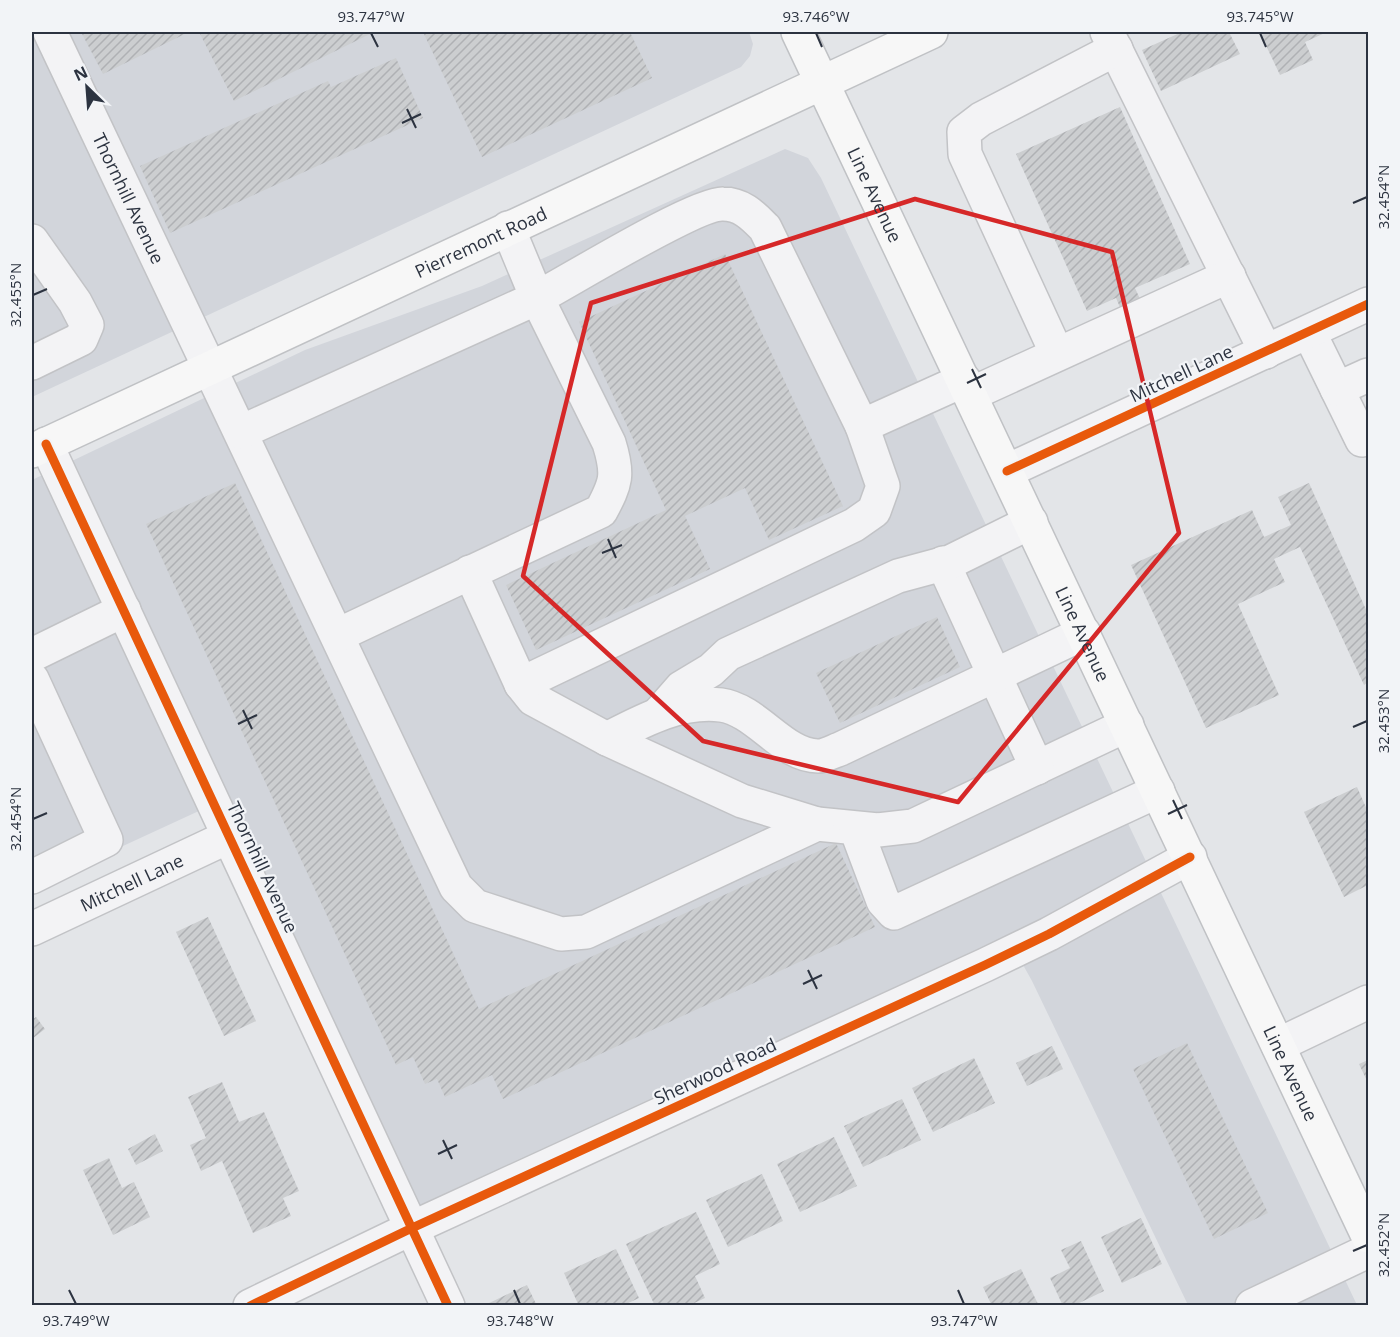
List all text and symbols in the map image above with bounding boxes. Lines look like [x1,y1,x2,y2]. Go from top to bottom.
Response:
text: 93.747°W [337,6,405,26]
text: 93.746°W [782,6,850,26]
text: 93.745°W [1226,6,1294,26]
north arrow [57,57,117,117]
text: N [70,61,91,86]
street label: Thornhill Avenue [88,129,170,268]
street label: Line Avenue [842,143,908,246]
text: 32.454°N [1373,165,1393,229]
street label: Pierremont Road [411,201,551,283]
text: 32.455°N [5,263,25,327]
street label: Mitchell Lane [1126,339,1236,407]
street label: Line Avenue [1050,582,1116,685]
text: 32.453°N [1373,689,1393,753]
text: 32.454°N [5,787,25,851]
street label: Thornhill Avenue [222,797,304,937]
street label: Mitchell Lane [76,848,187,917]
street label: Line Avenue [1258,1022,1324,1125]
street label: Sherwood Road [650,1032,780,1110]
text: 32.452°N [1373,1213,1393,1277]
text: 93.749°W [42,1310,110,1330]
text: 93.748°W [486,1310,554,1330]
text: 93.747°W [930,1310,998,1330]

